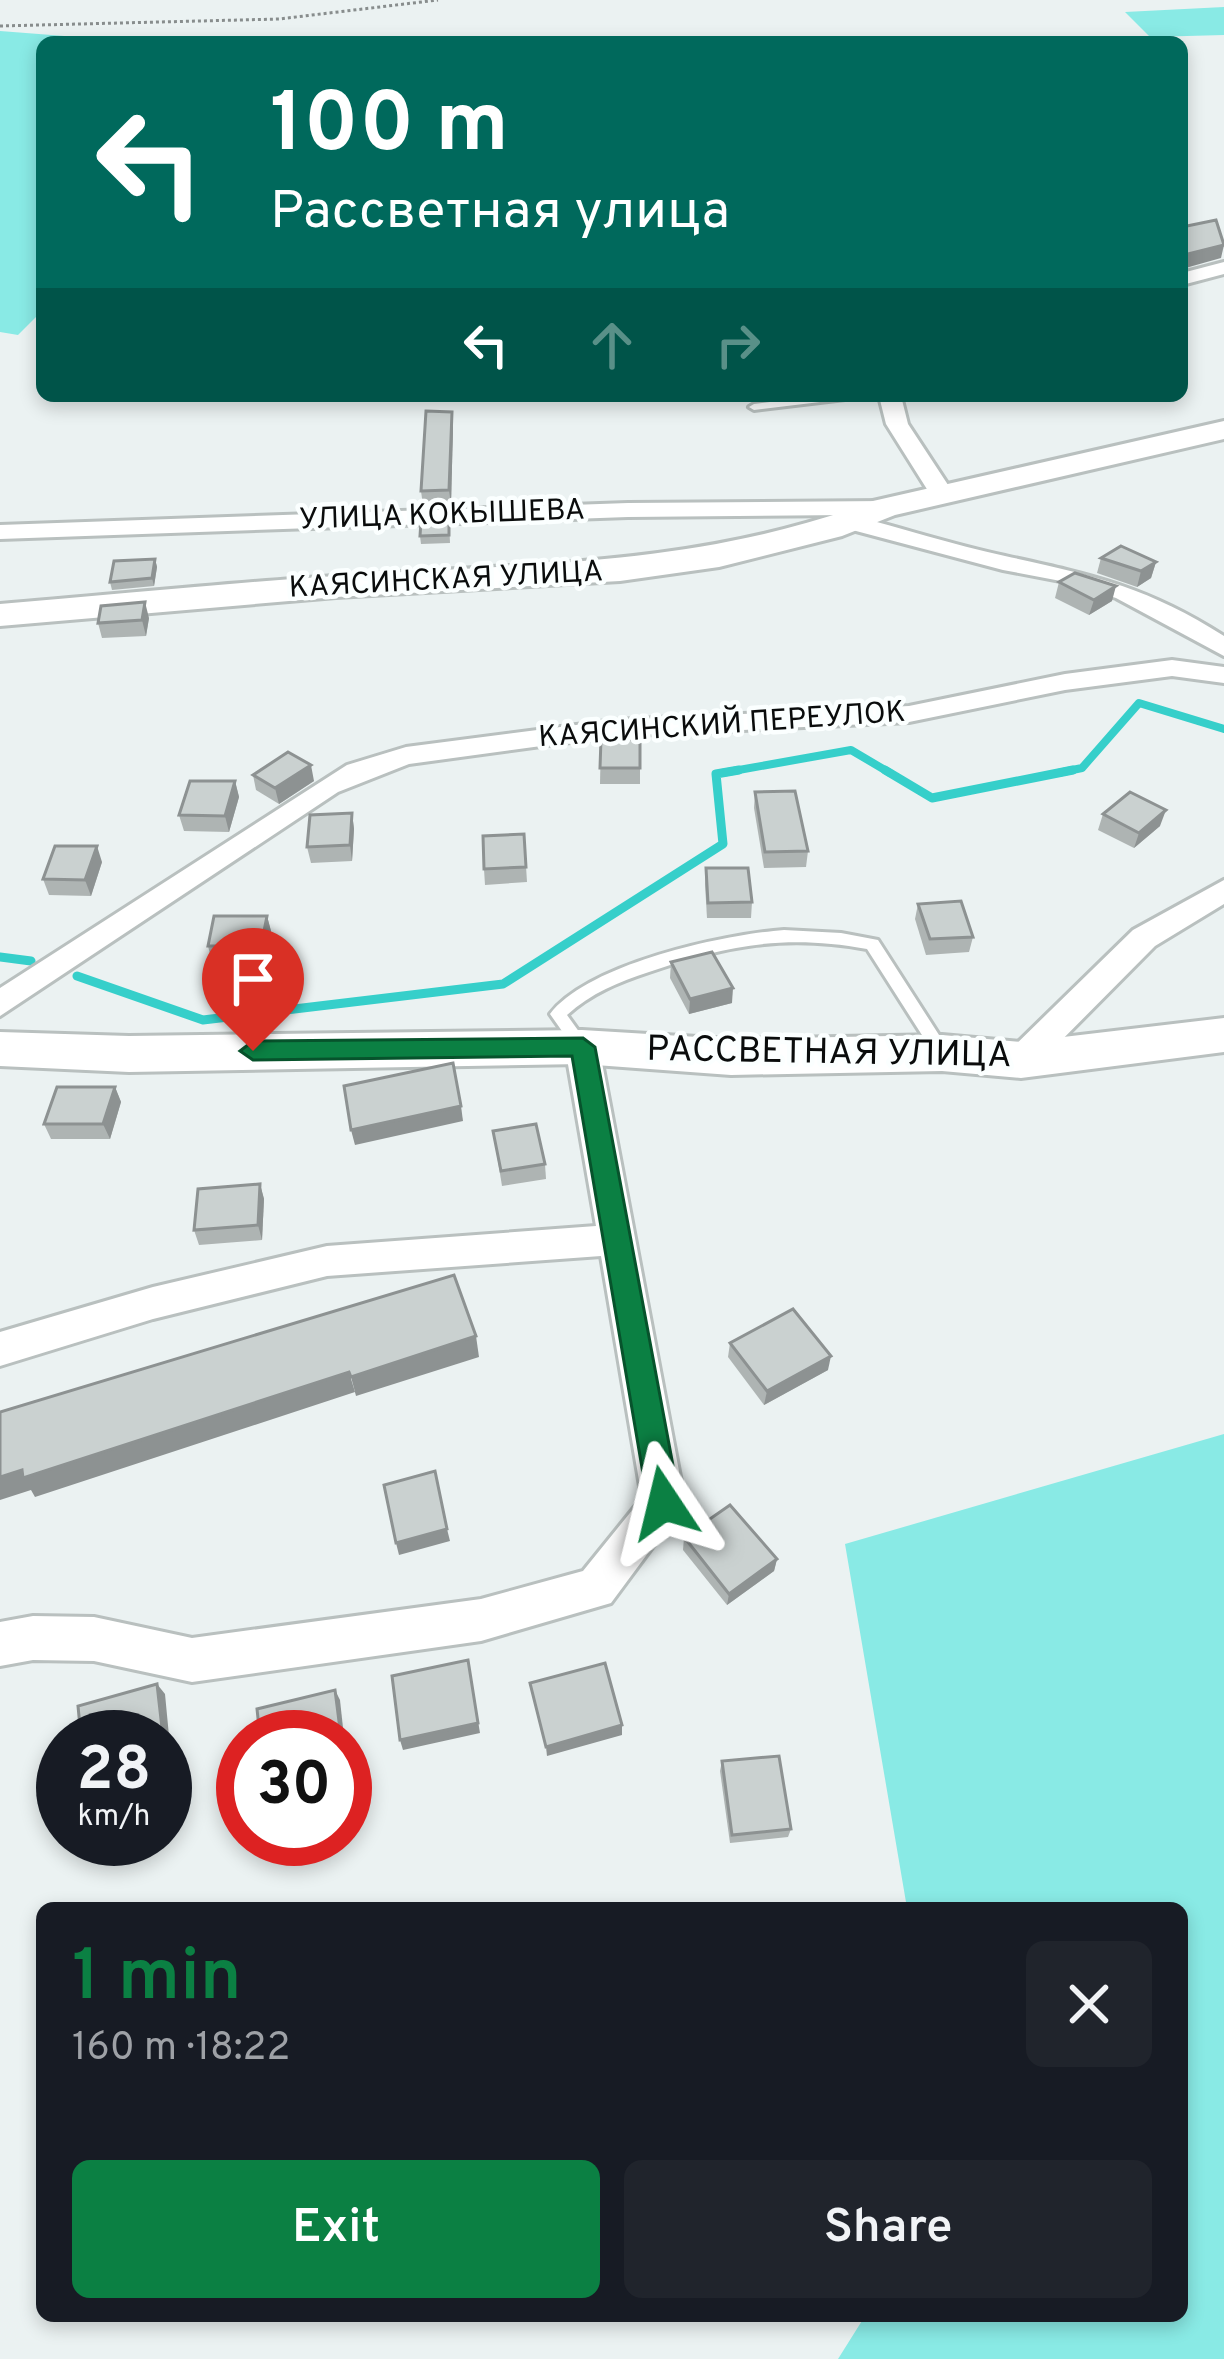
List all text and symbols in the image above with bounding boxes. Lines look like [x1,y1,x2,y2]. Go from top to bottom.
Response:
text: 100 m [270,75,509,181]
icon: left [72,84,228,240]
text: Рассветная улица [270,179,730,248]
icon: left [453,312,519,378]
icon: ahead [579,312,645,378]
icon: right [705,312,771,378]
street label: УЛИЦА КОКЫШЕВА [298,493,586,539]
street label: КАЯСИНСКАЯ УЛИЦА [288,554,604,608]
street label: КАЯСИНСКИЙ ПЕРЕУЛОК [537,692,907,757]
pin [202,928,304,1051]
icon: arrive [220,946,286,1012]
street label: РАССВЕТНАЯ УЛИЦА [646,1028,1012,1080]
position arrow [601,1440,727,1566]
speed limit sign: 30 [216,1710,372,1866]
text: 28 [77,1735,151,1811]
text: km/h [78,1799,150,1836]
text: 1 min [72,1934,242,2026]
button: close [1026,1941,1152,2067]
text: 160 m · 18:22 [72,2025,290,2074]
button: Exit [72,2160,600,2298]
button: Share [624,2160,1152,2298]

